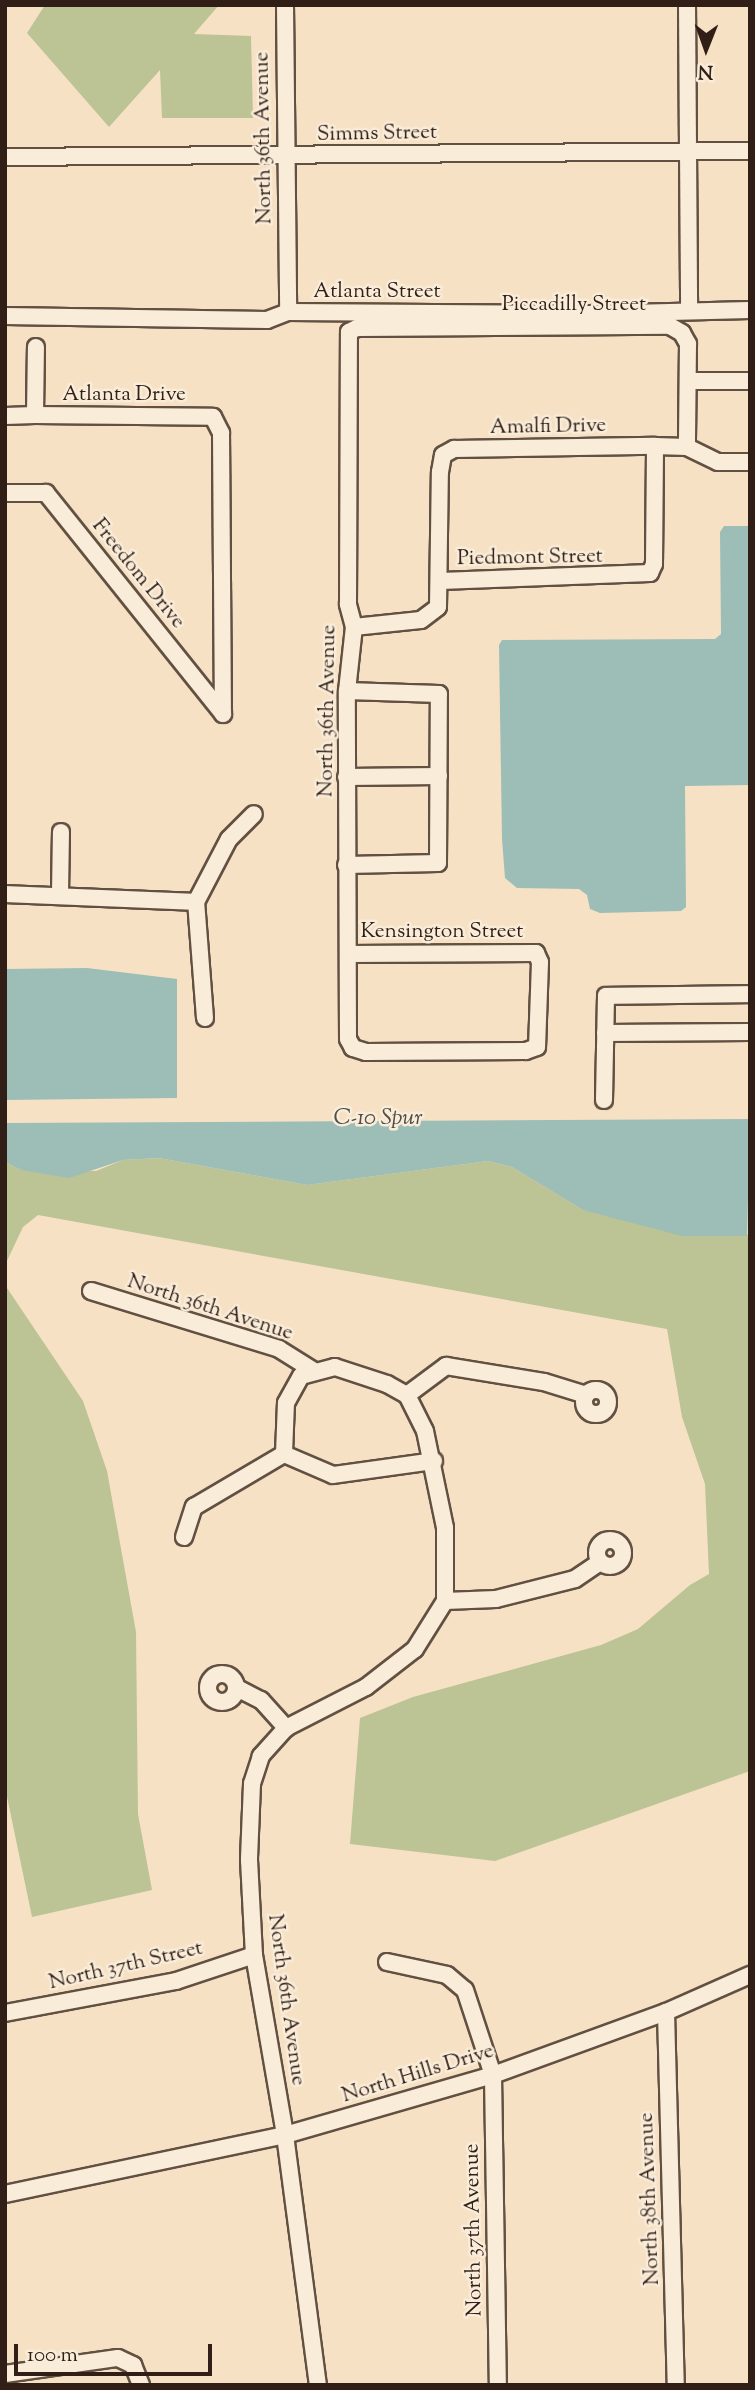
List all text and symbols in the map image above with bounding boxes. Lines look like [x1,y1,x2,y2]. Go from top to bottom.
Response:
north arrow [671,14,741,84]
street label: North 36th Avenue [250,52,278,224]
text: N [698,57,713,84]
street label: Simms Street [317,120,437,148]
street label: Atlanta Street [313,279,441,305]
street label: Piccadilly Street [502,292,646,318]
street label: Atlanta Drive [62,382,186,408]
street label: Amalfi Drive [490,413,606,441]
street label: Freedom Drive [86,514,190,634]
street label: Piedmont Street [457,544,603,572]
street label: North 36th Avenue [314,625,342,797]
street label: Kensington Street [361,919,523,945]
water label: C-10 Spur [333,1105,423,1133]
street label: North 36th Avenue [124,1269,296,1347]
street label: North 36th Avenue [262,1913,310,2087]
street label: North 37th Street [47,1936,205,1996]
street label: North Hills Drive [339,2039,497,2109]
street label: North 38th Avenue [634,2112,666,2286]
street label: North 37th Avenue [460,2143,488,2317]
scale bar [18,2330,215,2374]
text: 100 m [27,2341,78,2371]

